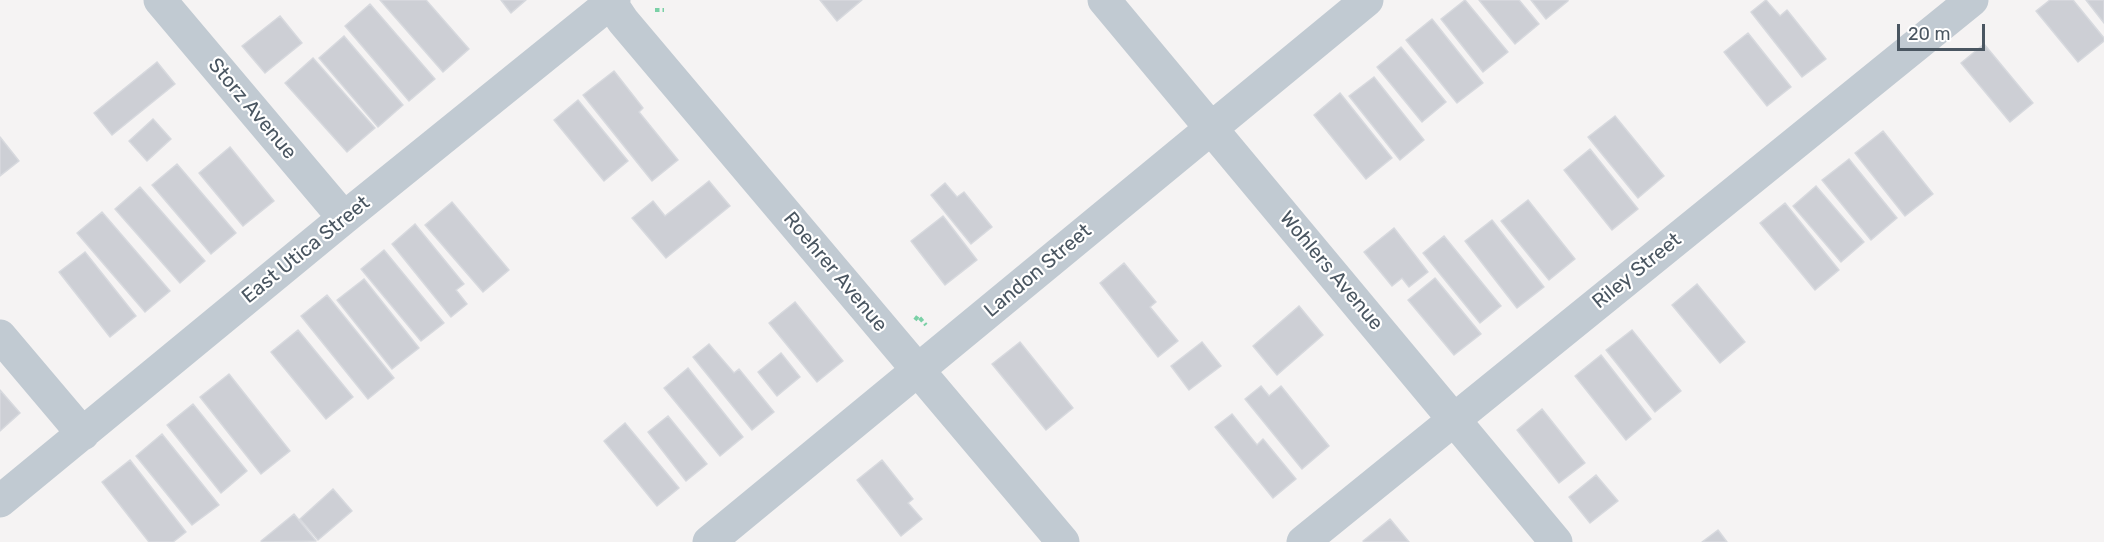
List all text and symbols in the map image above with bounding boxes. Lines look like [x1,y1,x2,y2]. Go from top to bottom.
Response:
scale bar [1900,12,1988,50]
text: 20 m [1908,23,1950,45]
street label: Storz Avenue [203,54,301,164]
street label: East Utica Street [237,191,375,309]
street label: Roehrer Avenue [778,207,892,337]
street label: Wohlers Avenue [1274,207,1388,335]
street label: Landon Street [979,219,1097,323]
street label: Riley Street [1588,228,1686,314]

